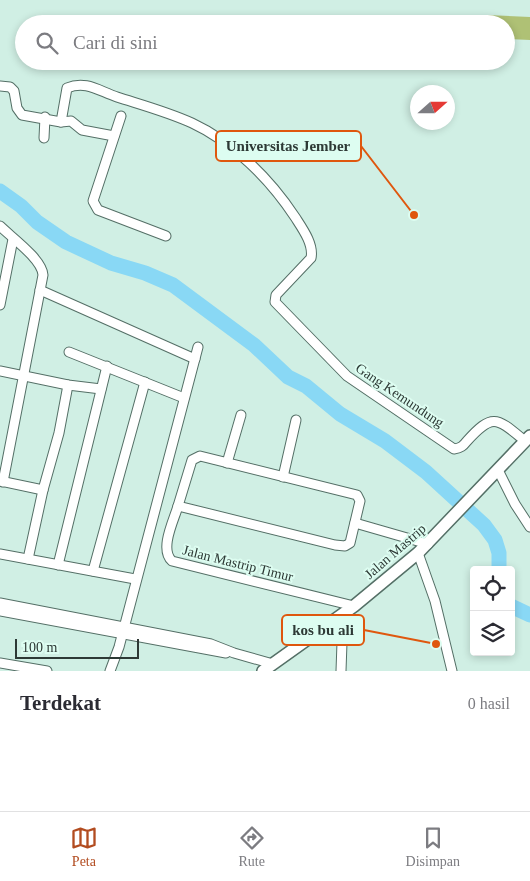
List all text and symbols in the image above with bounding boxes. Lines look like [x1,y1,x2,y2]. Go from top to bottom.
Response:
search box [15,15,515,70]
icon: search [33,29,61,57]
text: Cari di sini [73,32,157,53]
north arrow [410,85,455,130]
callout: Universitas Jember [216,131,361,161]
text: Universitas Jember [226,138,351,154]
street label: Gang Kemundung [353,360,447,430]
street label: Jalan Mastrip [362,521,429,582]
street label: Jalan Mastrip Timur [181,542,295,585]
map controls [470,566,515,656]
button: locate [470,566,515,611]
button: layers [470,611,515,656]
callout: kos bu ali [282,615,364,645]
text: kos bu ali [292,622,354,638]
scale bar [15,636,139,659]
text: 100 m [22,640,57,655]
text: Terdekat [20,691,101,715]
text: 0 hasil [468,695,510,712]
tab: Peta [70,824,98,870]
tab: Rute [238,824,266,870]
tab: Disimpan [406,824,460,870]

